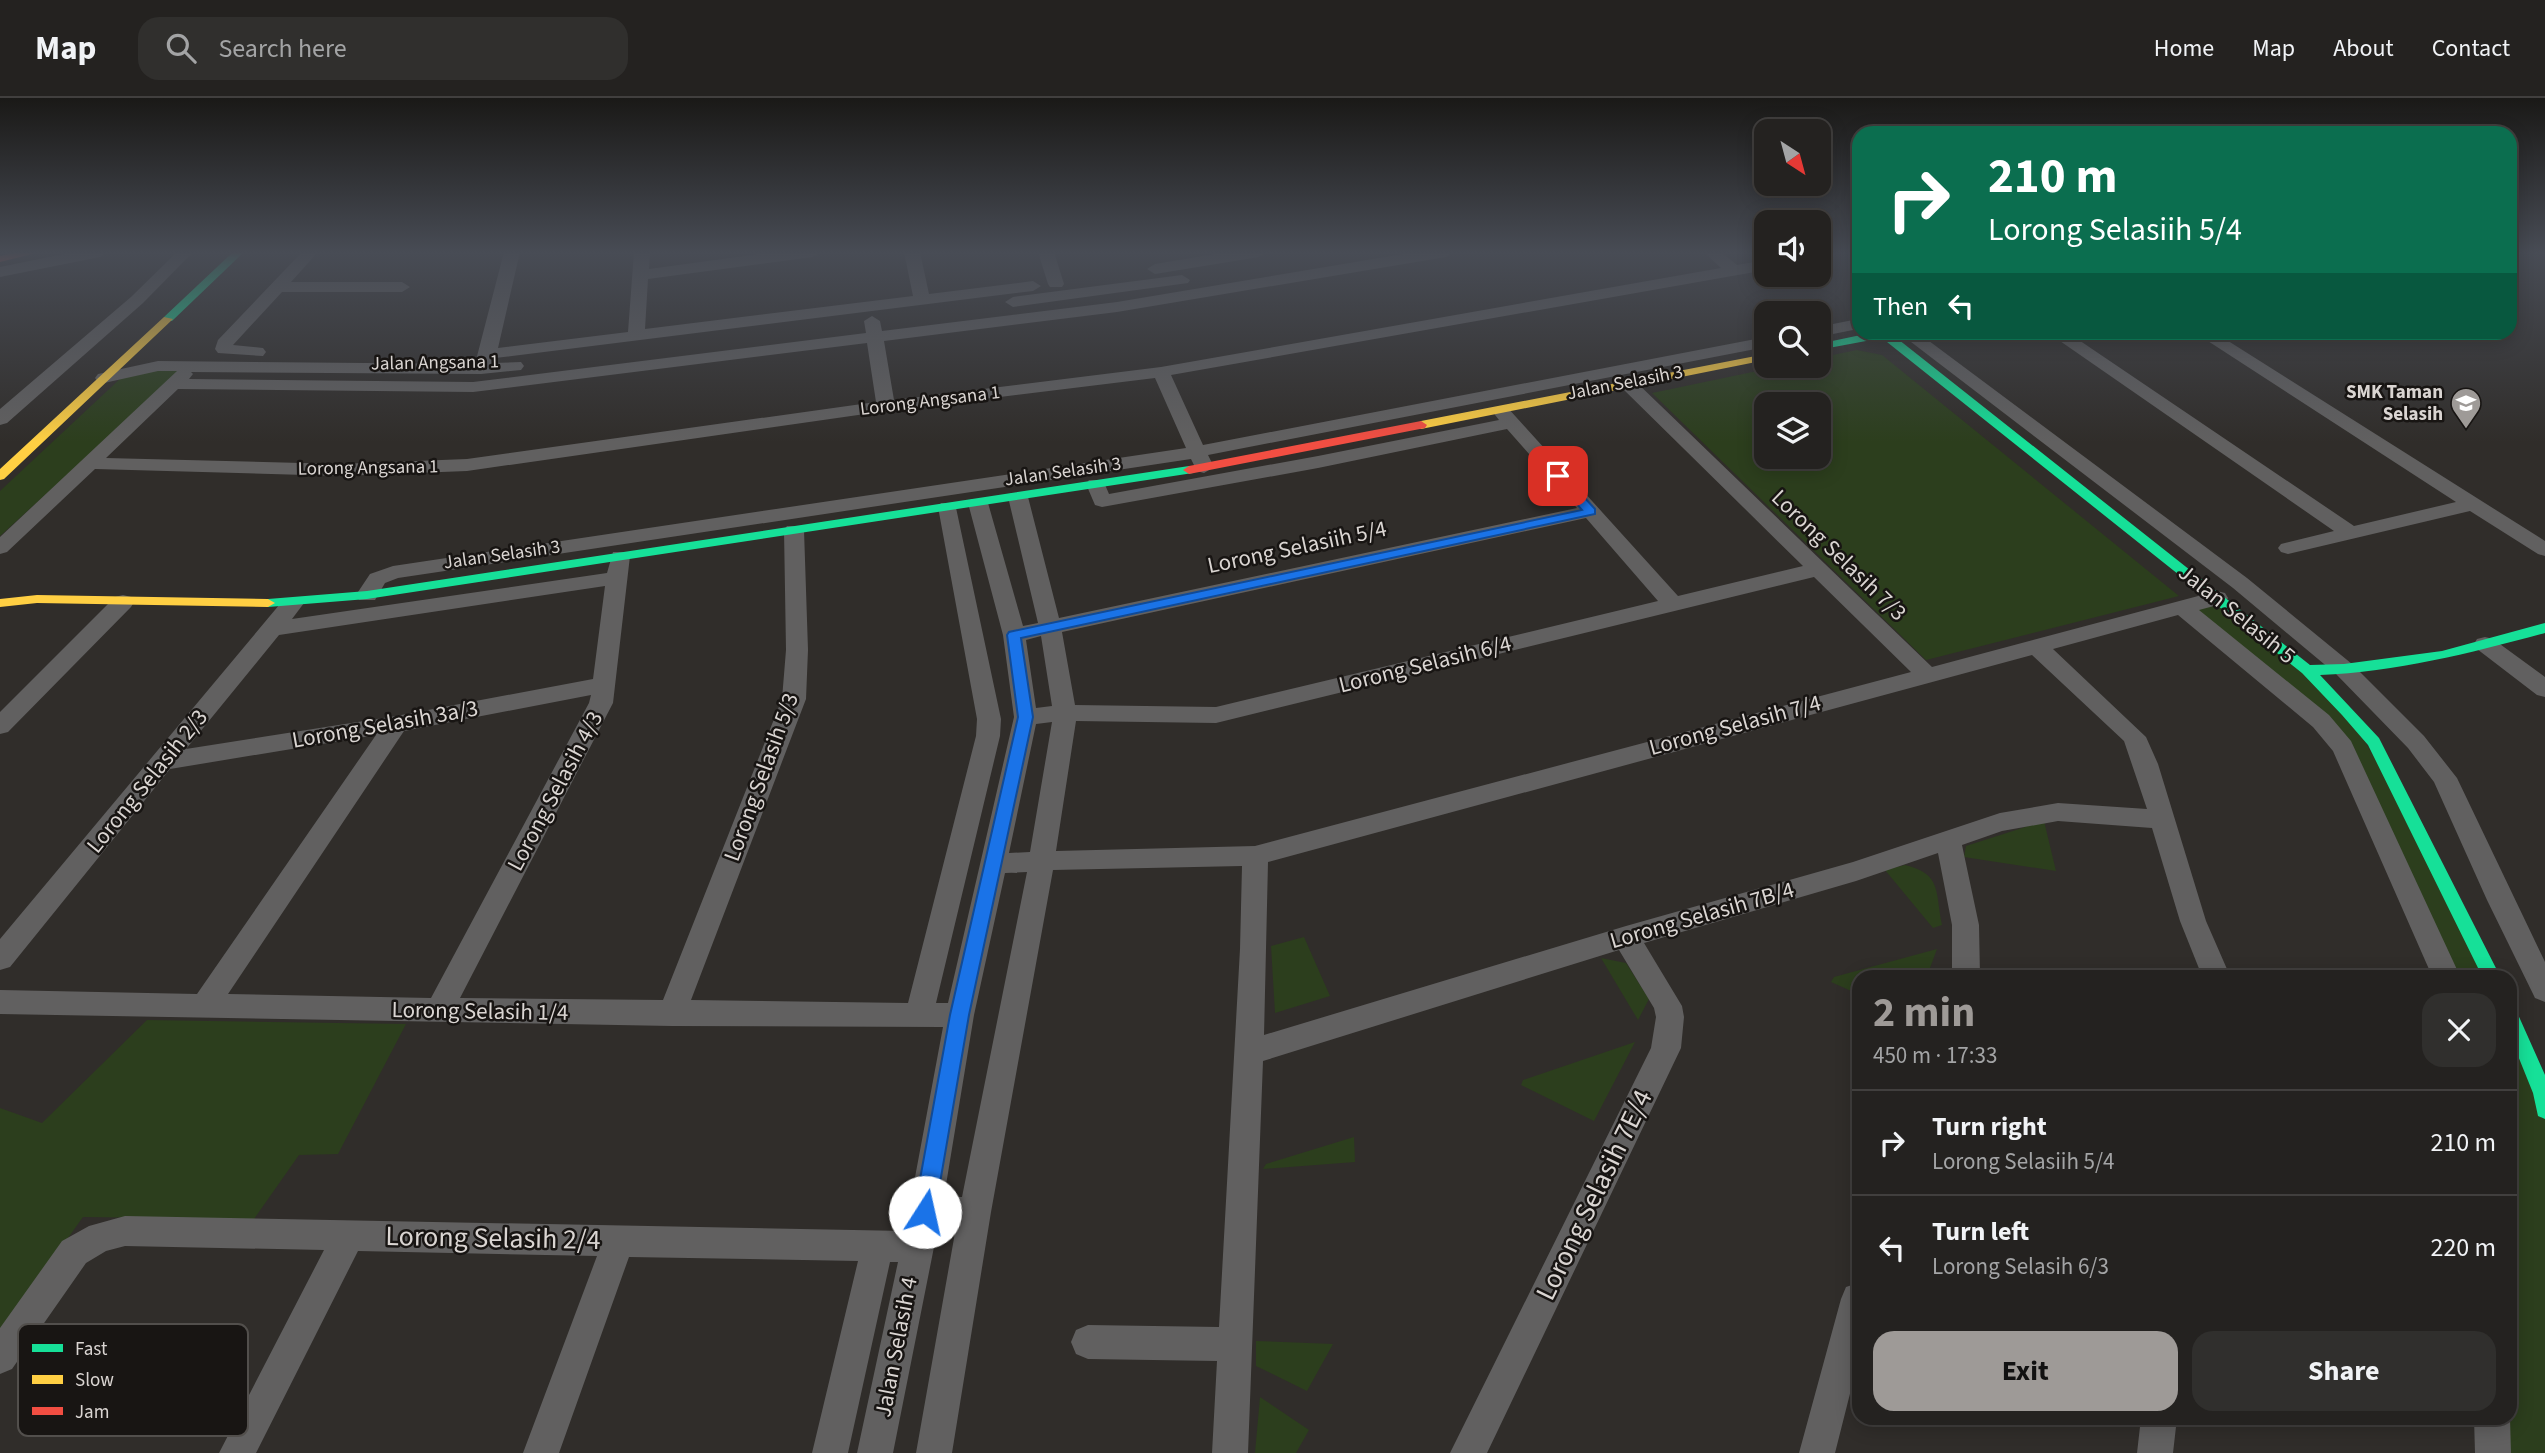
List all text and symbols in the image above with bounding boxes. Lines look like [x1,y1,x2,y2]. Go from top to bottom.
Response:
search box [138,17,628,80]
text: Map [35,25,96,72]
icon: search [162,29,200,67]
text: Search here [218,30,347,67]
text: Home [2154,31,2214,66]
text: Map [2252,31,2295,66]
text: About [2333,31,2394,66]
text: Contact [2432,31,2510,66]
north arrow [1754,119,1830,196]
map controls [1754,119,1831,469]
text: 210 m [1988,142,2117,212]
icon: right [1873,154,1964,245]
text: Lorong Selasiih 5/4 [1988,207,2242,253]
button: sound [1754,210,1831,287]
icon: left [1942,287,1980,325]
text: Then [1873,288,1928,325]
button: search [1754,301,1831,378]
street label: Jalan Angsana 1 [371,348,499,378]
street label: Jalan Selasih 3 [1565,359,1685,407]
street label: Lorong Angsana 1 [858,379,1002,423]
place label: SMK Taman Selasih [2346,379,2443,428]
school or university icon: SMK Taman Selasih [2449,386,2483,430]
button: layers [1754,392,1831,469]
pin [1528,446,1588,506]
street label: Jalan Selasih 3 [1003,450,1123,494]
street label: Lorong Angsana 1 [297,453,439,483]
icon: arrive [1539,457,1577,495]
street label: Lorong Selasih 7/3 [1764,482,1914,628]
street label: Lorong Selasiih 5/4 [1204,512,1390,582]
street label: Jalan Selasih 3 [442,533,562,577]
street label: Jalan Selasih 5 [2171,556,2303,672]
street label: Lorong Selasih 6/4 [1335,627,1515,701]
street label: Lorong Selasih 7/4 [1645,686,1825,764]
street label: Lorong Selasih 5/3 [715,688,807,866]
street label: Lorong Selasih 3a/3 [289,691,481,757]
street label: Lorong Selasih 2/3 [79,702,215,860]
street label: Lorong Selasih 4/3 [499,705,611,877]
street label: Lorong Selasih 7B/4 [1606,873,1798,957]
text: 2 min [1873,983,1975,1043]
street label: Lorong Selasih 1/4 [391,993,569,1029]
button: close [2422,993,2496,1067]
text: 450 m · 17:33 [1873,1039,1997,1072]
street label: Lorong Selasih 7E/4 [1526,1083,1662,1307]
text: Turn right [1932,1108,2047,1145]
icon: right [1873,1124,1911,1162]
text: 210 m [2430,1124,2496,1161]
text: Lorong Selasiih 5/4 [1932,1145,2115,1178]
position arrow [888,1175,962,1249]
text: Turn left [1932,1213,2029,1250]
street label: Lorong Selasih 2/4 [385,1216,601,1260]
icon: left [1873,1229,1911,1267]
text: 220 m [2430,1229,2496,1266]
text: Lorong Selasih 6/3 [1932,1250,2109,1283]
street label: Jalan Selasih 4 [866,1274,926,1420]
legend [18,1324,248,1436]
button: Exit [1873,1331,2178,1411]
button: Share [2192,1331,2496,1411]
text: Fast [75,1336,108,1363]
text: Slow [75,1367,114,1394]
text: Jam [75,1399,109,1426]

